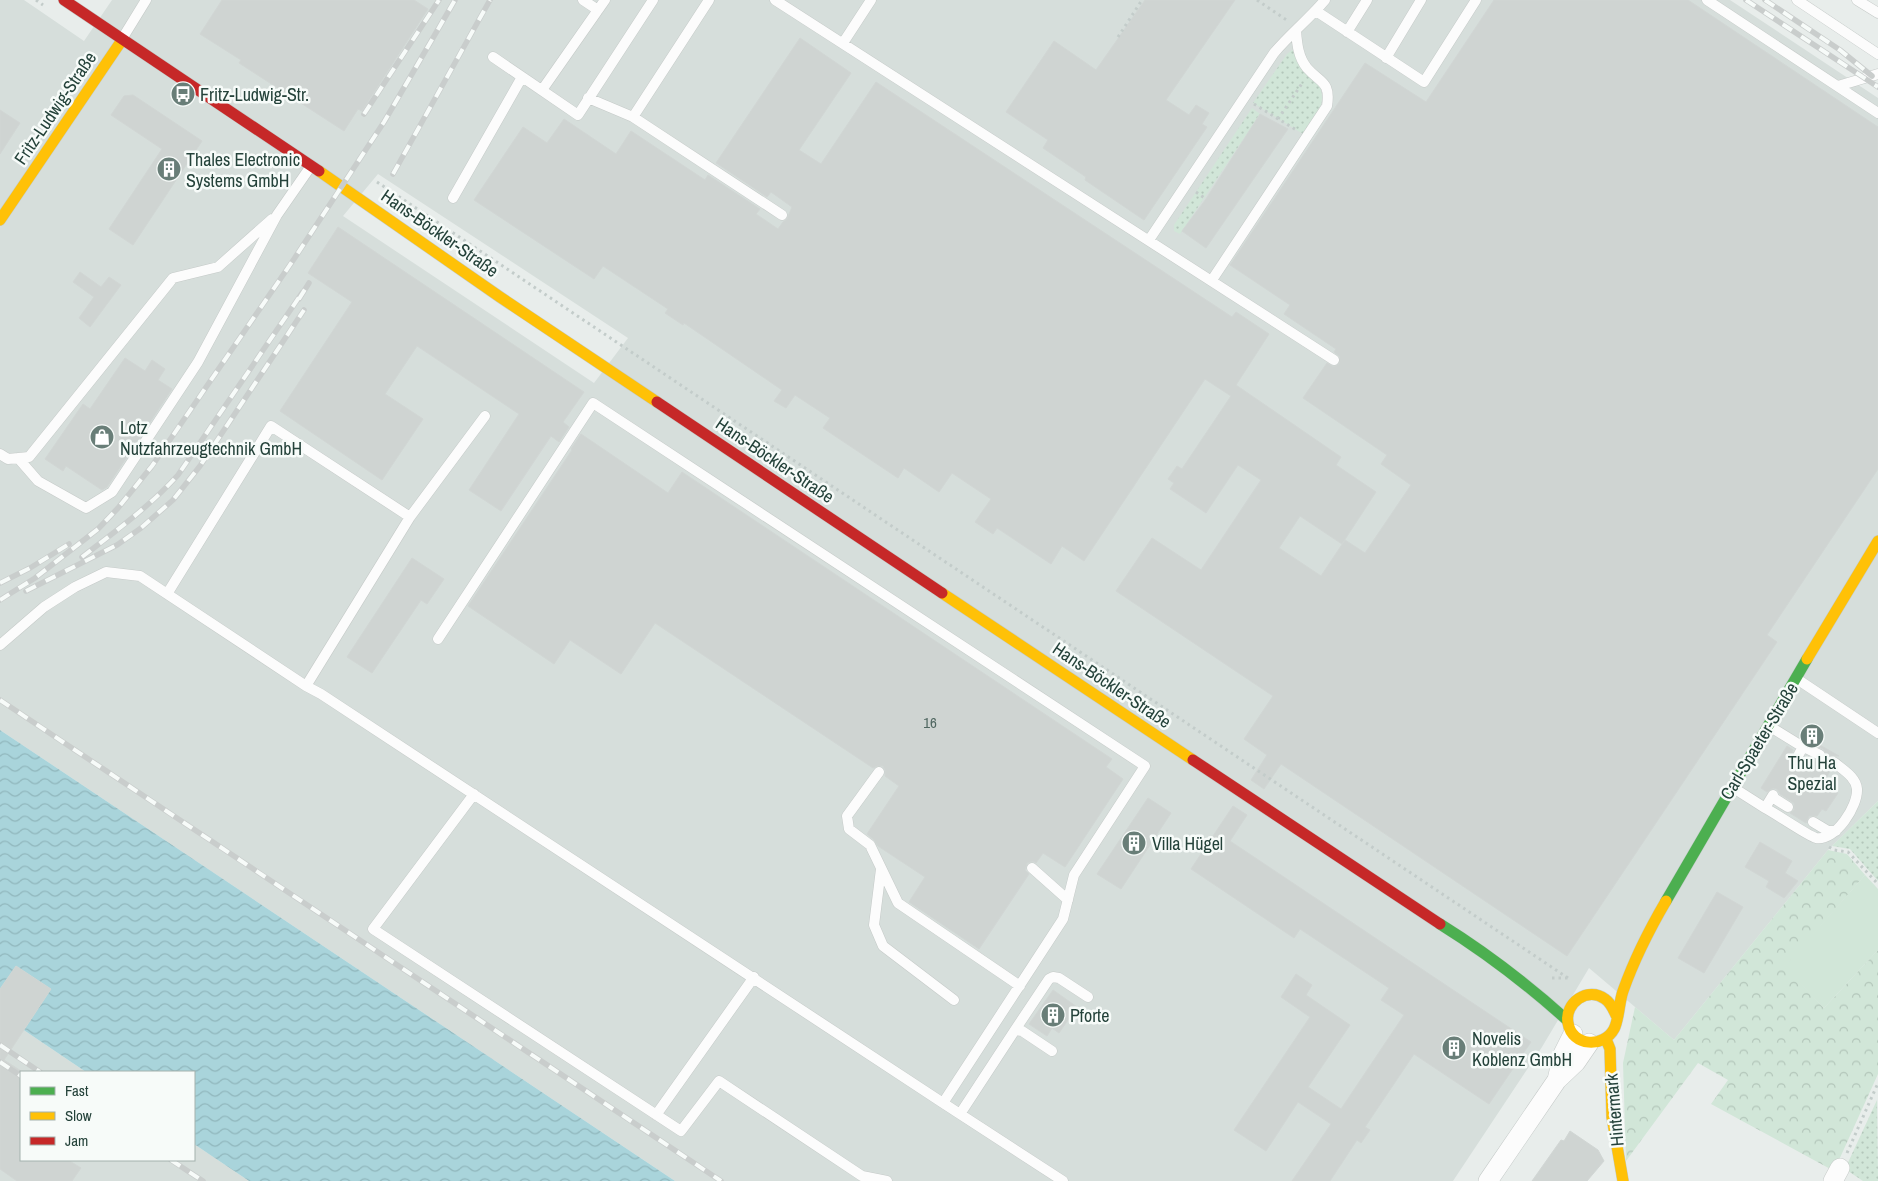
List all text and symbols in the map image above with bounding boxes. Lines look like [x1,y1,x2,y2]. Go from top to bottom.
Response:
street label: Fritz-Ludwig-Straße [8,47,102,169]
bus stop icon: Fritz-Ludwig-Str. [170,81,196,107]
place label: Fritz-Ludwig-Str. [200,82,309,107]
place label: Thales Electronic Systems GmbH [186,147,300,193]
building icon: Thales Electronic Systems GmbH [156,156,182,182]
street label: Hans-Böckler-Straße [376,183,504,283]
street label: Hans-Böckler-Straße [711,411,839,509]
place label: Lotz Nutzfahrzeugtechnik GmbH [120,415,302,461]
shop icon: Lotz Nutzfahrzeugtechnik GmbH [89,424,115,450]
street label: Hans-Böckler-Straße [1048,636,1176,734]
street label: Carl-Spaeter-Straße [1714,678,1804,804]
house number: 16 [923,712,937,733]
building icon: Thu Ha Spezial [1799,723,1825,749]
place label: Thu Ha Spezial [1787,750,1837,796]
building icon: Villa Hügel [1121,830,1147,856]
place label: Villa Hügel [1152,831,1223,856]
building icon: Pforte [1040,1002,1066,1028]
place label: Pforte [1070,1003,1109,1028]
place label: Novelis Koblenz GmbH [1472,1026,1572,1072]
building icon: Novelis Koblenz GmbH [1441,1035,1467,1061]
legend [20,1071,195,1161]
street label: Hintermark [1598,1072,1630,1147]
text: Fast [65,1080,89,1101]
text: Slow [65,1105,92,1126]
text: Jam [65,1130,88,1151]

